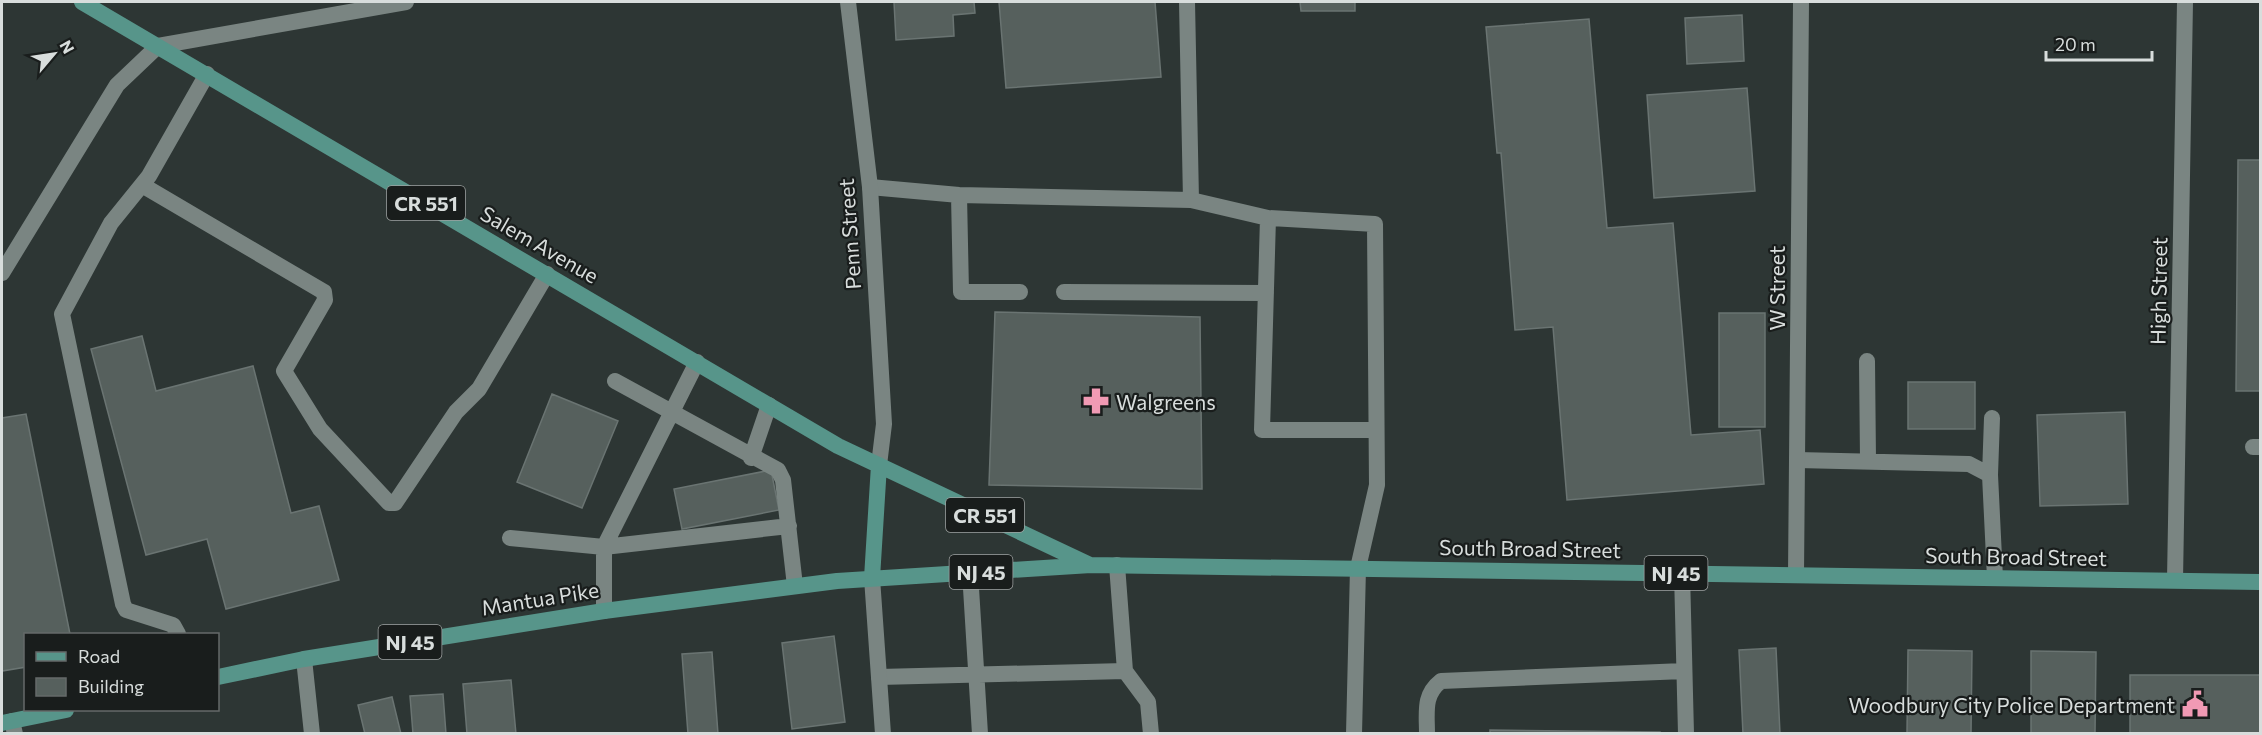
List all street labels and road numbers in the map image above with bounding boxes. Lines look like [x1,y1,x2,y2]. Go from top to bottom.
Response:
street label: Penn Street [833,178,865,290]
road number: CR 551 [387,186,465,220]
street label: Salem Avenue [477,200,603,288]
street label: High Street [2145,237,2171,345]
street label: W Street [1764,246,1789,330]
road number: CR 551 [946,498,1024,532]
street label: South Broad Street [1439,534,1621,562]
street label: South Broad Street [1925,542,2107,570]
road number: NJ 45 [950,555,1012,589]
road number: NJ 45 [1644,556,1708,590]
street label: Mantua Pike [479,576,601,620]
road number: NJ 45 [378,625,442,659]

